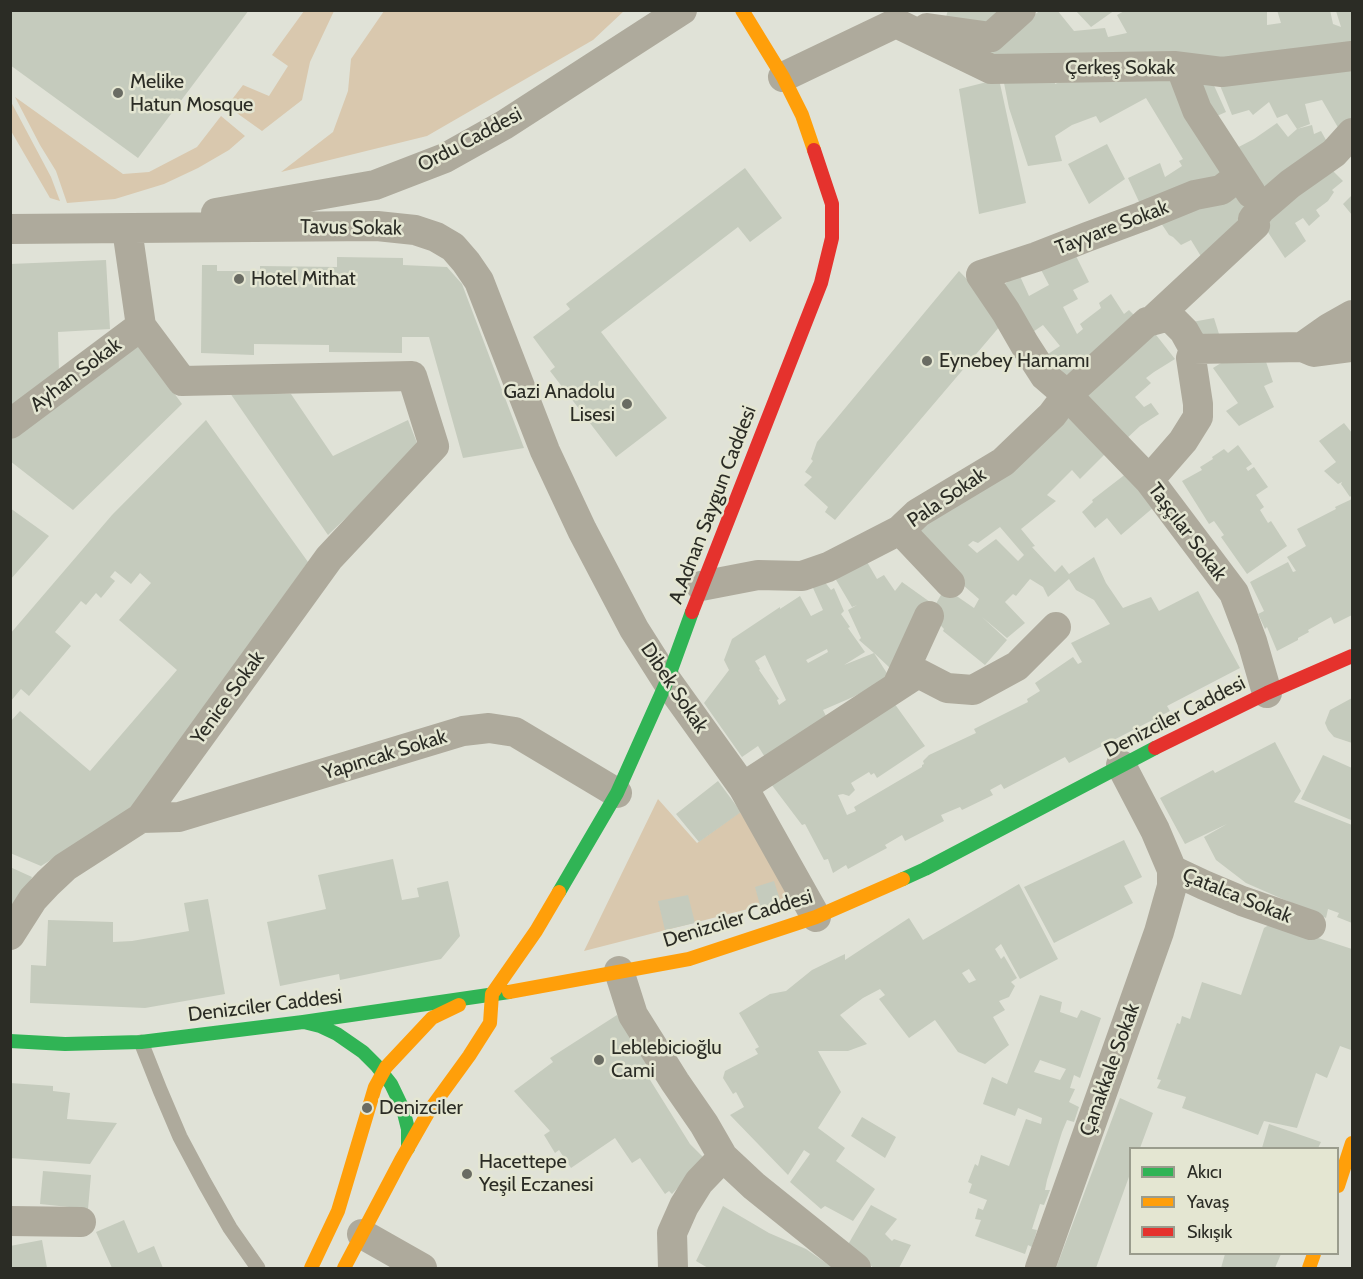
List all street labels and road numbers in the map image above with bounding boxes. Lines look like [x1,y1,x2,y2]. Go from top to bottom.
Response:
street label: Çerkeş Sokak [1065,56,1175,80]
street label: Ordu Caddesi [414,103,526,177]
street label: Tayyare Sokak [1052,195,1172,261]
street label: Tavus Sokak [300,215,402,241]
street label: Ayhan Sokak [26,333,126,417]
street label: A.Adnan Saygun Caddesi [664,403,762,607]
street label: Pala Sokak [903,463,991,533]
street label: Taşçılar Sokak [1143,479,1231,585]
street label: Dibek Sokak [635,638,713,738]
street label: Yenice Sokak [186,647,270,749]
street label: Denizciler Caddesi [1100,671,1250,763]
street label: Yapıncak Sokak [320,725,450,785]
street label: Çatalca Sokak [1179,863,1295,929]
street label: Denizciler Caddesi [660,885,816,953]
street label: Denizciler Caddesi [187,985,343,1027]
street label: Çanakkale Sokak [1075,1000,1145,1140]

